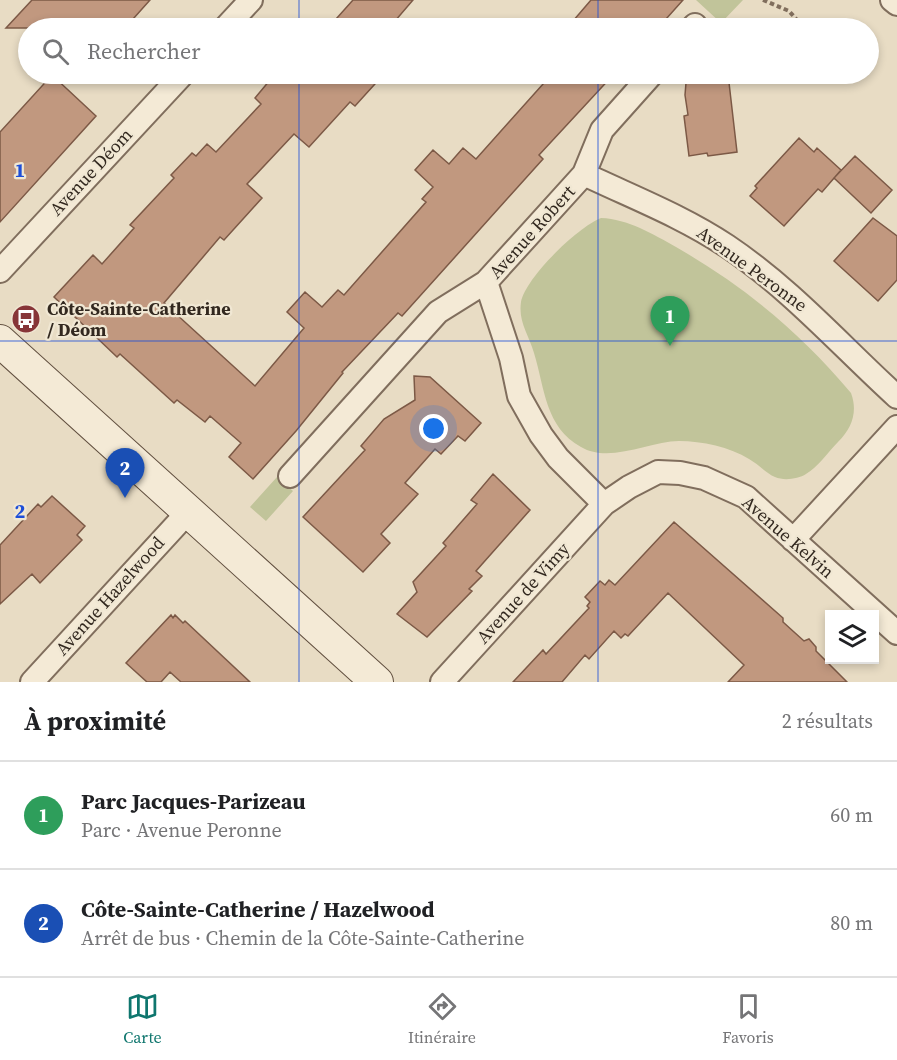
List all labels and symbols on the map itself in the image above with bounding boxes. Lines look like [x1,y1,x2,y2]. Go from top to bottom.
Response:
street label: Avenue Déom [44,122,138,221]
text: 1 [15,156,25,184]
street label: Avenue Robert [483,179,580,284]
street label: Avenue Peronne [692,220,813,317]
place label: Côte-Sainte-Catherine / Déom [47,296,231,342]
pin: 1 [650,296,690,346]
bus stop icon: Côte-Sainte-Catherine / Déom [10,303,42,335]
your location [419,414,448,443]
pin: 2 [106,448,144,498]
street label: Avenue Kelvin [737,490,840,584]
text: 2 [15,497,26,525]
street label: Avenue Hazelwood [49,531,170,661]
street label: Avenue de Vimy [470,536,575,649]

